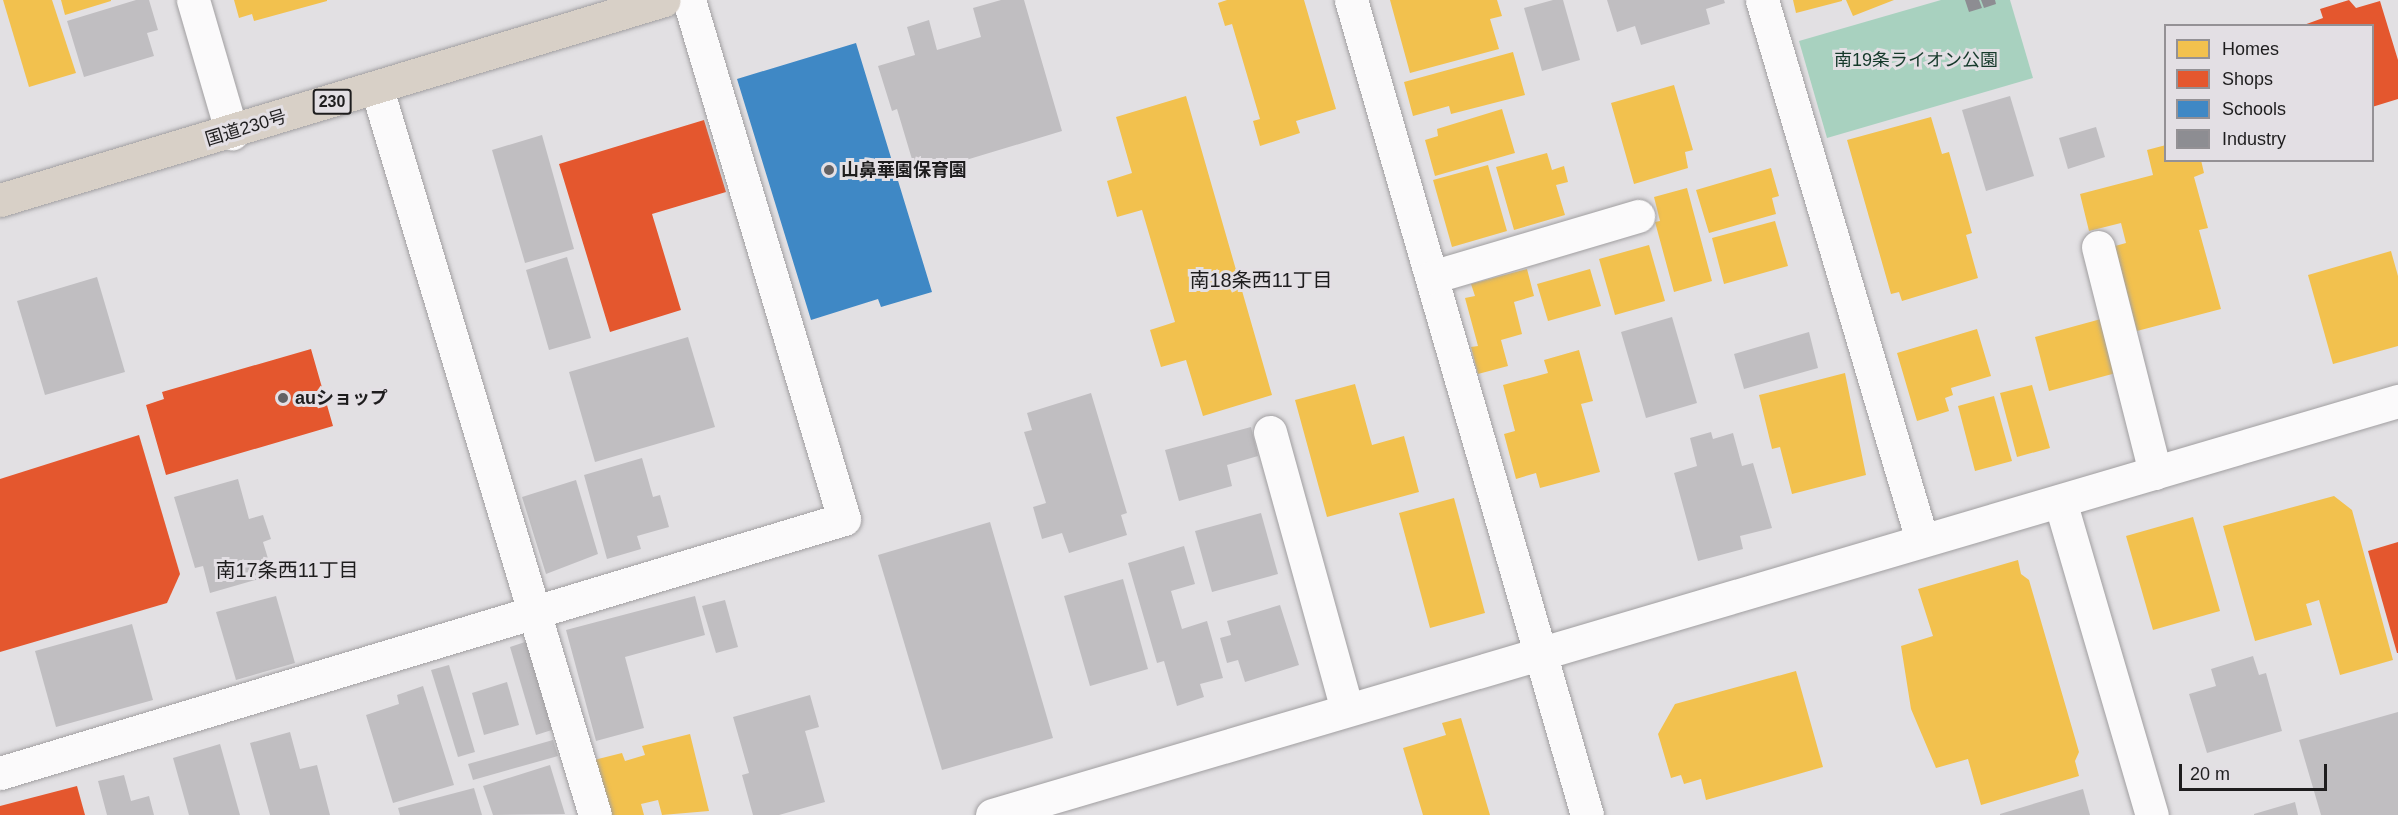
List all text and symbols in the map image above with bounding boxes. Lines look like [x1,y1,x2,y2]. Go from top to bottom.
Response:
legend [2164,24,2374,162]
text: Homes [2222,39,2279,59]
park label: 南19条ライオン公園 [1834,49,1998,71]
text: Shops [2222,69,2273,89]
road number: 230 [312,89,352,115]
text: Schools [2222,99,2286,119]
street label: 国道230号 [203,105,289,151]
text: Industry [2222,129,2286,149]
place label: 山鼻華園保育園 [841,159,967,181]
marker: 山鼻華園保育園 [822,163,836,177]
district label: 南18条西11丁目 [1189,268,1333,292]
place label: auショップ [295,387,388,409]
marker: auショップ [276,391,290,405]
district label: 南17条西11丁目 [215,558,359,582]
scale bar [2182,752,2330,790]
text: 20 m [2190,764,2230,784]

